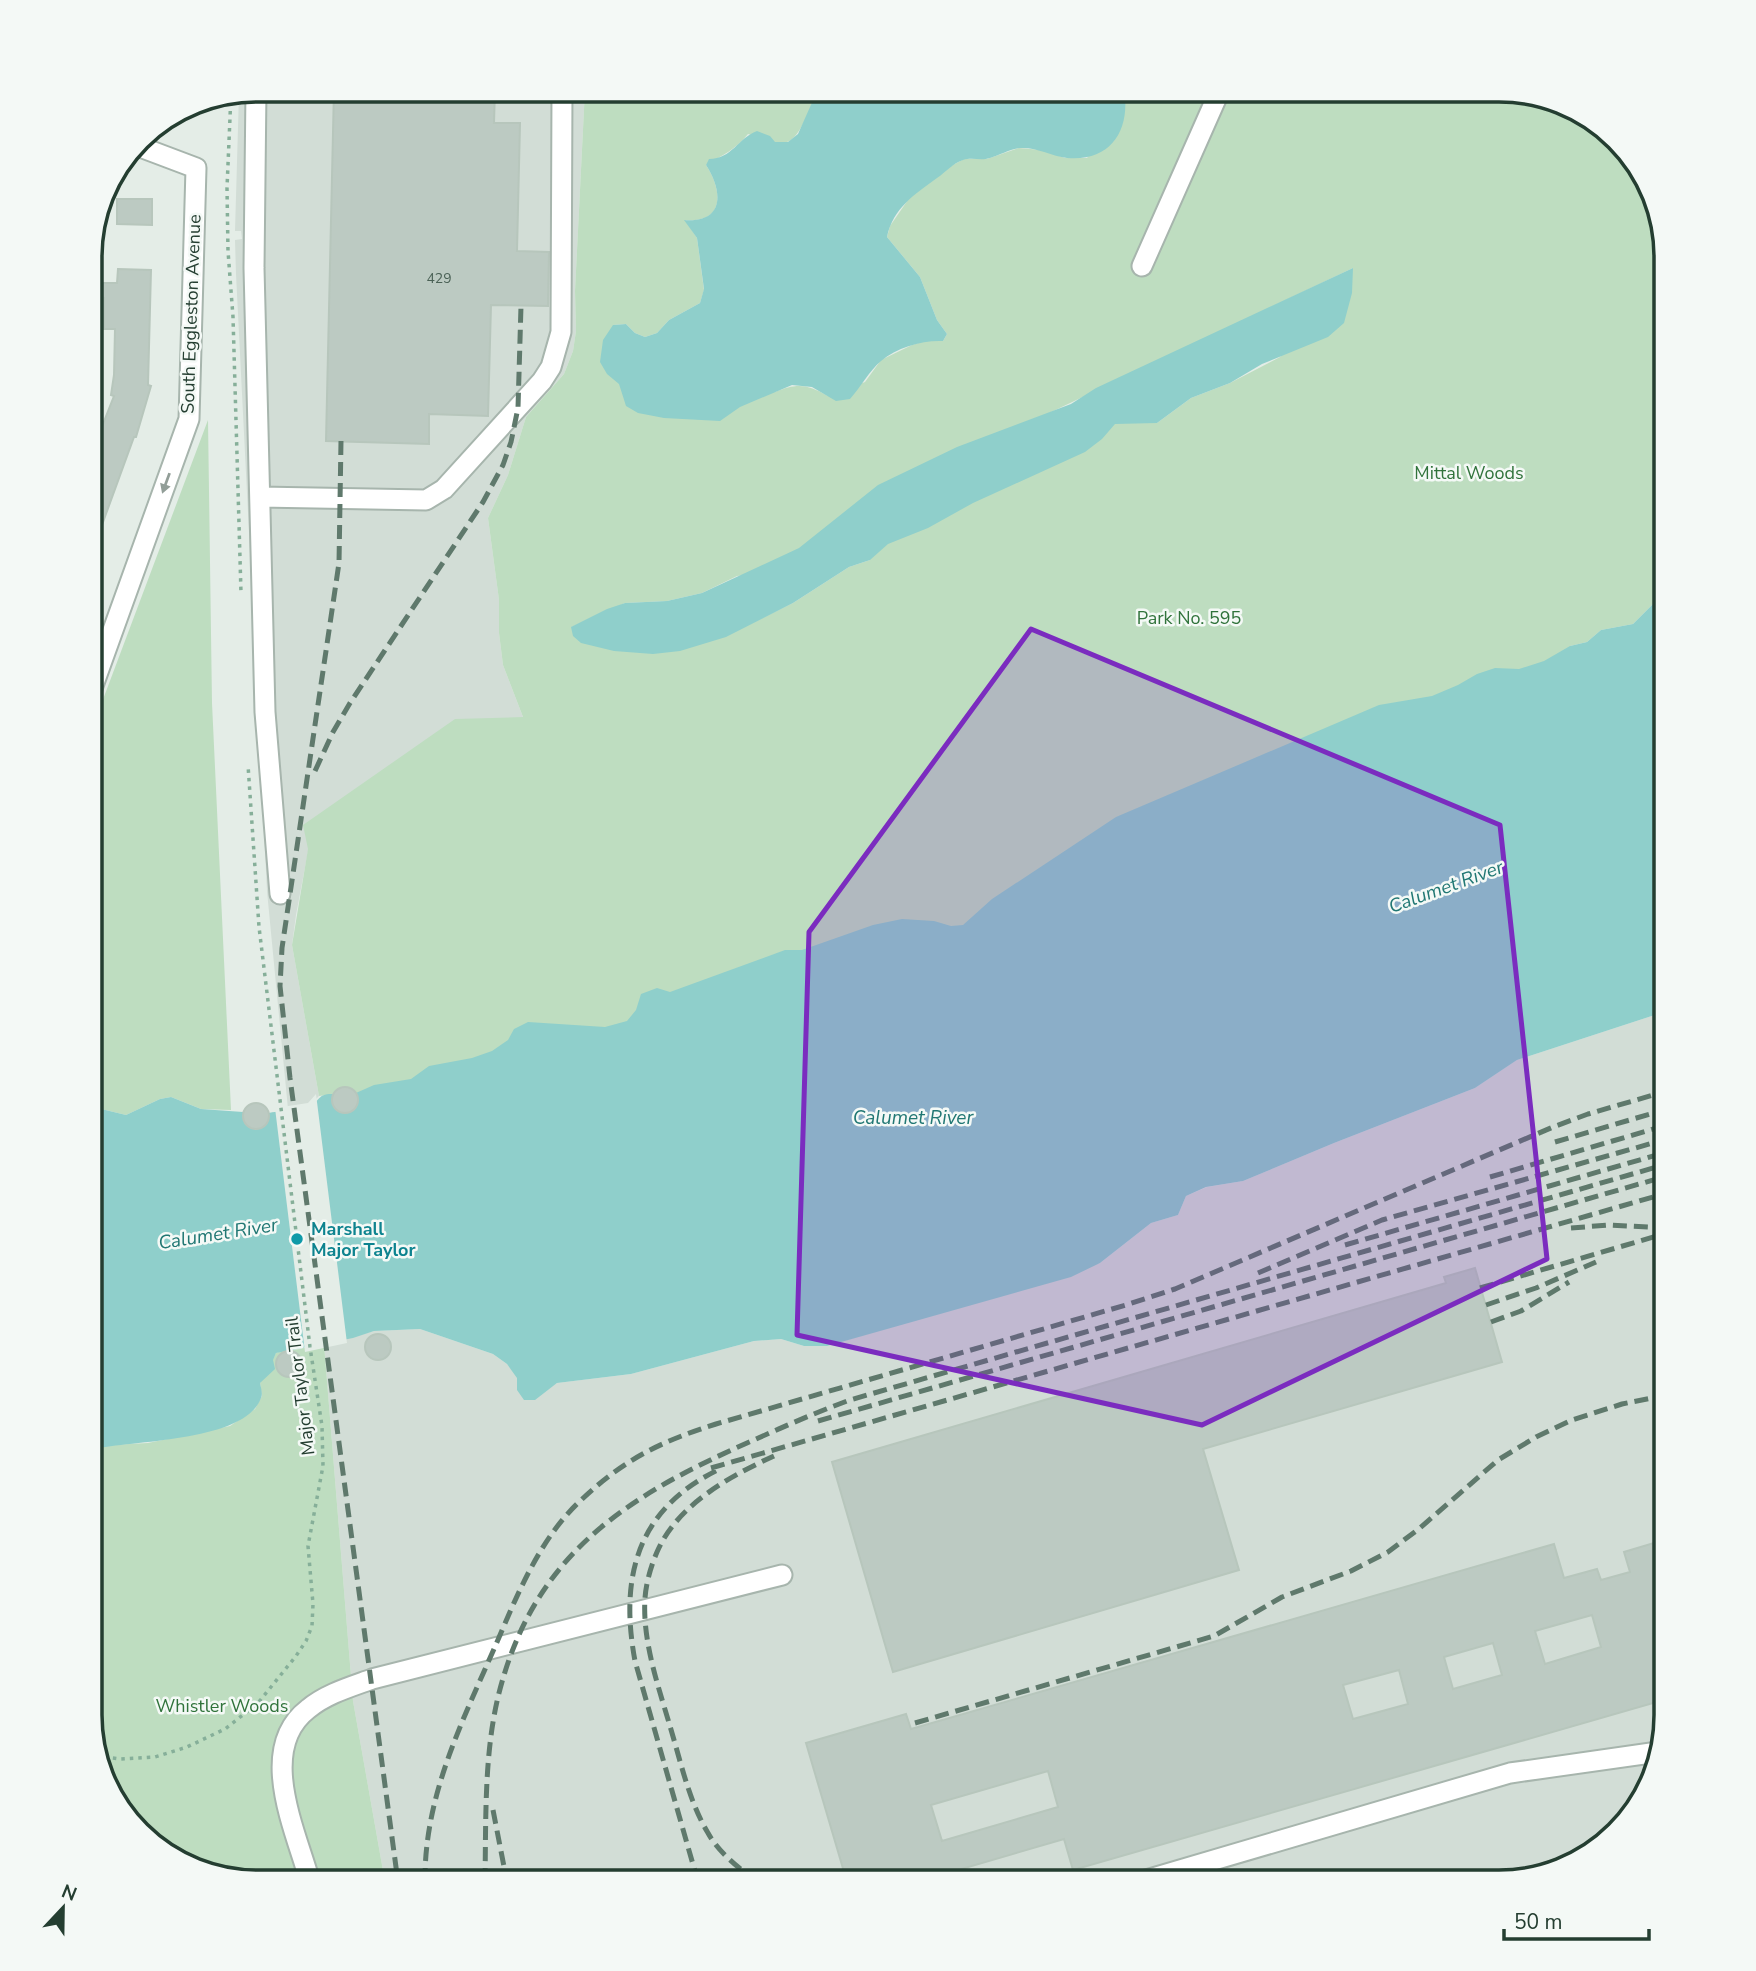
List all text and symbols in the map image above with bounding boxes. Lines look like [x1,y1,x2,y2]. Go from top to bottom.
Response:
street label: South Eggleston Avenue [176,214,206,414]
house number: 429 [426,269,452,288]
park label: Mittal Woods [1414,461,1524,485]
one-way arrow [160,473,171,494]
park label: Park No. 595 [1137,606,1241,630]
water label: Calumet River [1385,854,1508,920]
water label: Calumet River [853,1105,974,1131]
water label: Calumet River [157,1212,281,1256]
place label: Marshall Major Taylor [311,1217,416,1262]
marker: Marshall Major Taylor [289,1231,305,1247]
street label: Major Taylor Trail [280,1315,320,1457]
park label: Whistler Woods [156,1694,288,1718]
north arrow [28,1873,98,1943]
text: N [58,1878,80,1908]
scale bar [1504,1898,1649,1942]
text: 50 m [1514,1908,1563,1936]

